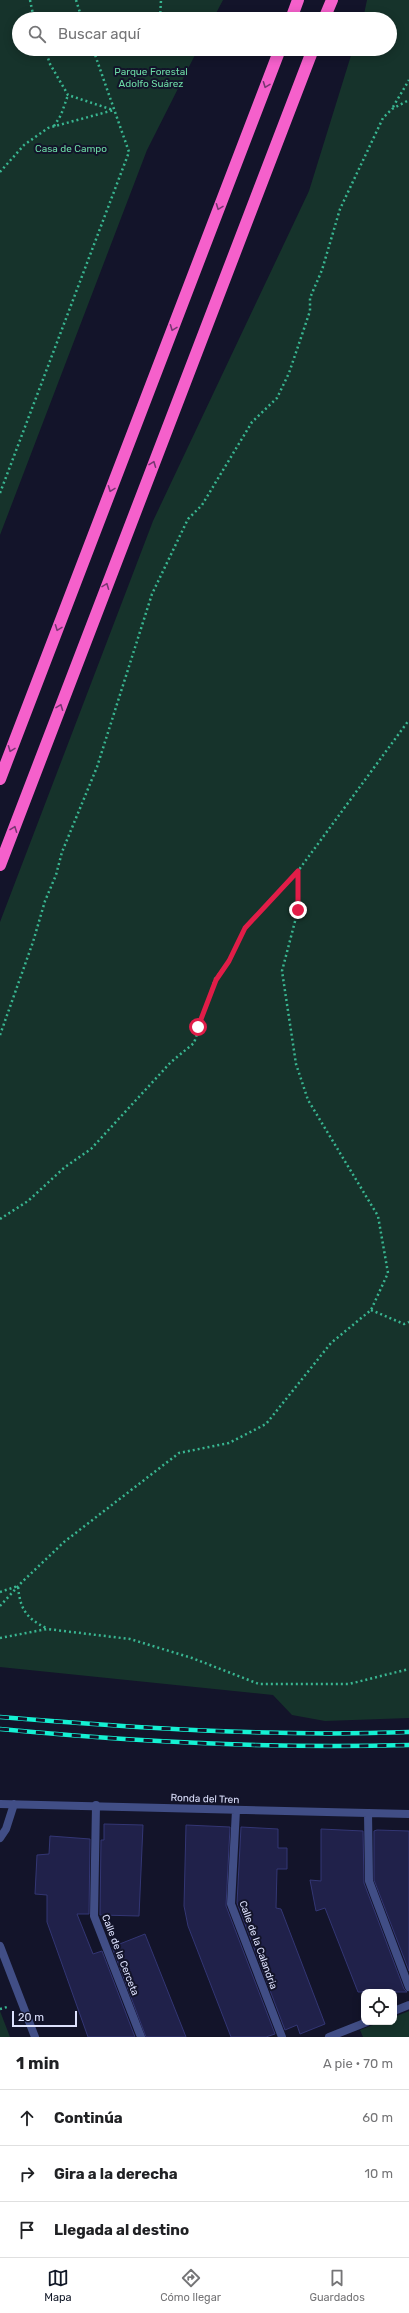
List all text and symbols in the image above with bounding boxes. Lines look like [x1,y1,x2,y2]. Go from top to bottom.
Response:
search box [12,12,397,56]
icon: search [26,23,48,45]
text: Buscar aquí [58,25,140,43]
park label: Parque Forestal Adolfo Suárez [114,66,188,90]
one-way arrow [262,82,270,89]
park label: Casa de Campo [35,143,107,155]
one-way arrow [216,203,224,210]
one-way arrow [169,325,177,332]
one-way arrow [149,461,157,468]
one-way arrow [107,485,115,492]
one-way arrow [102,582,110,589]
one-way arrow [54,624,62,631]
one-way arrow [56,704,64,711]
one-way arrow [8,745,16,752]
one-way arrow [9,825,17,832]
route end [289,901,307,919]
route start [189,1018,207,1036]
street label: Ronda del Tren [170,1792,240,1806]
street label: Calle de la Calandria [236,1899,280,1991]
street label: Calle de la Cerceta [99,1913,141,1997]
map controls [361,1989,397,2025]
button: locate [361,1989,397,2025]
scale bar [12,2009,77,2028]
text: 20 m [18,2011,44,2024]
text: 1 min [16,2053,59,2073]
text: A pie · 70 m [323,2056,393,2071]
icon: ahead [16,2107,38,2129]
text: Continúa [54,2109,123,2127]
text: 60 m [362,2110,393,2125]
icon: right [16,2163,38,2185]
text: Gira a la derecha [54,2165,178,2183]
text: 10 m [364,2166,393,2181]
icon: arrive [16,2219,38,2241]
text: Llegada al destino [54,2221,189,2239]
tab: Mapa [44,2267,72,2304]
tab: Cómo llegar [160,2267,221,2304]
tab: Guardados [309,2267,365,2304]

